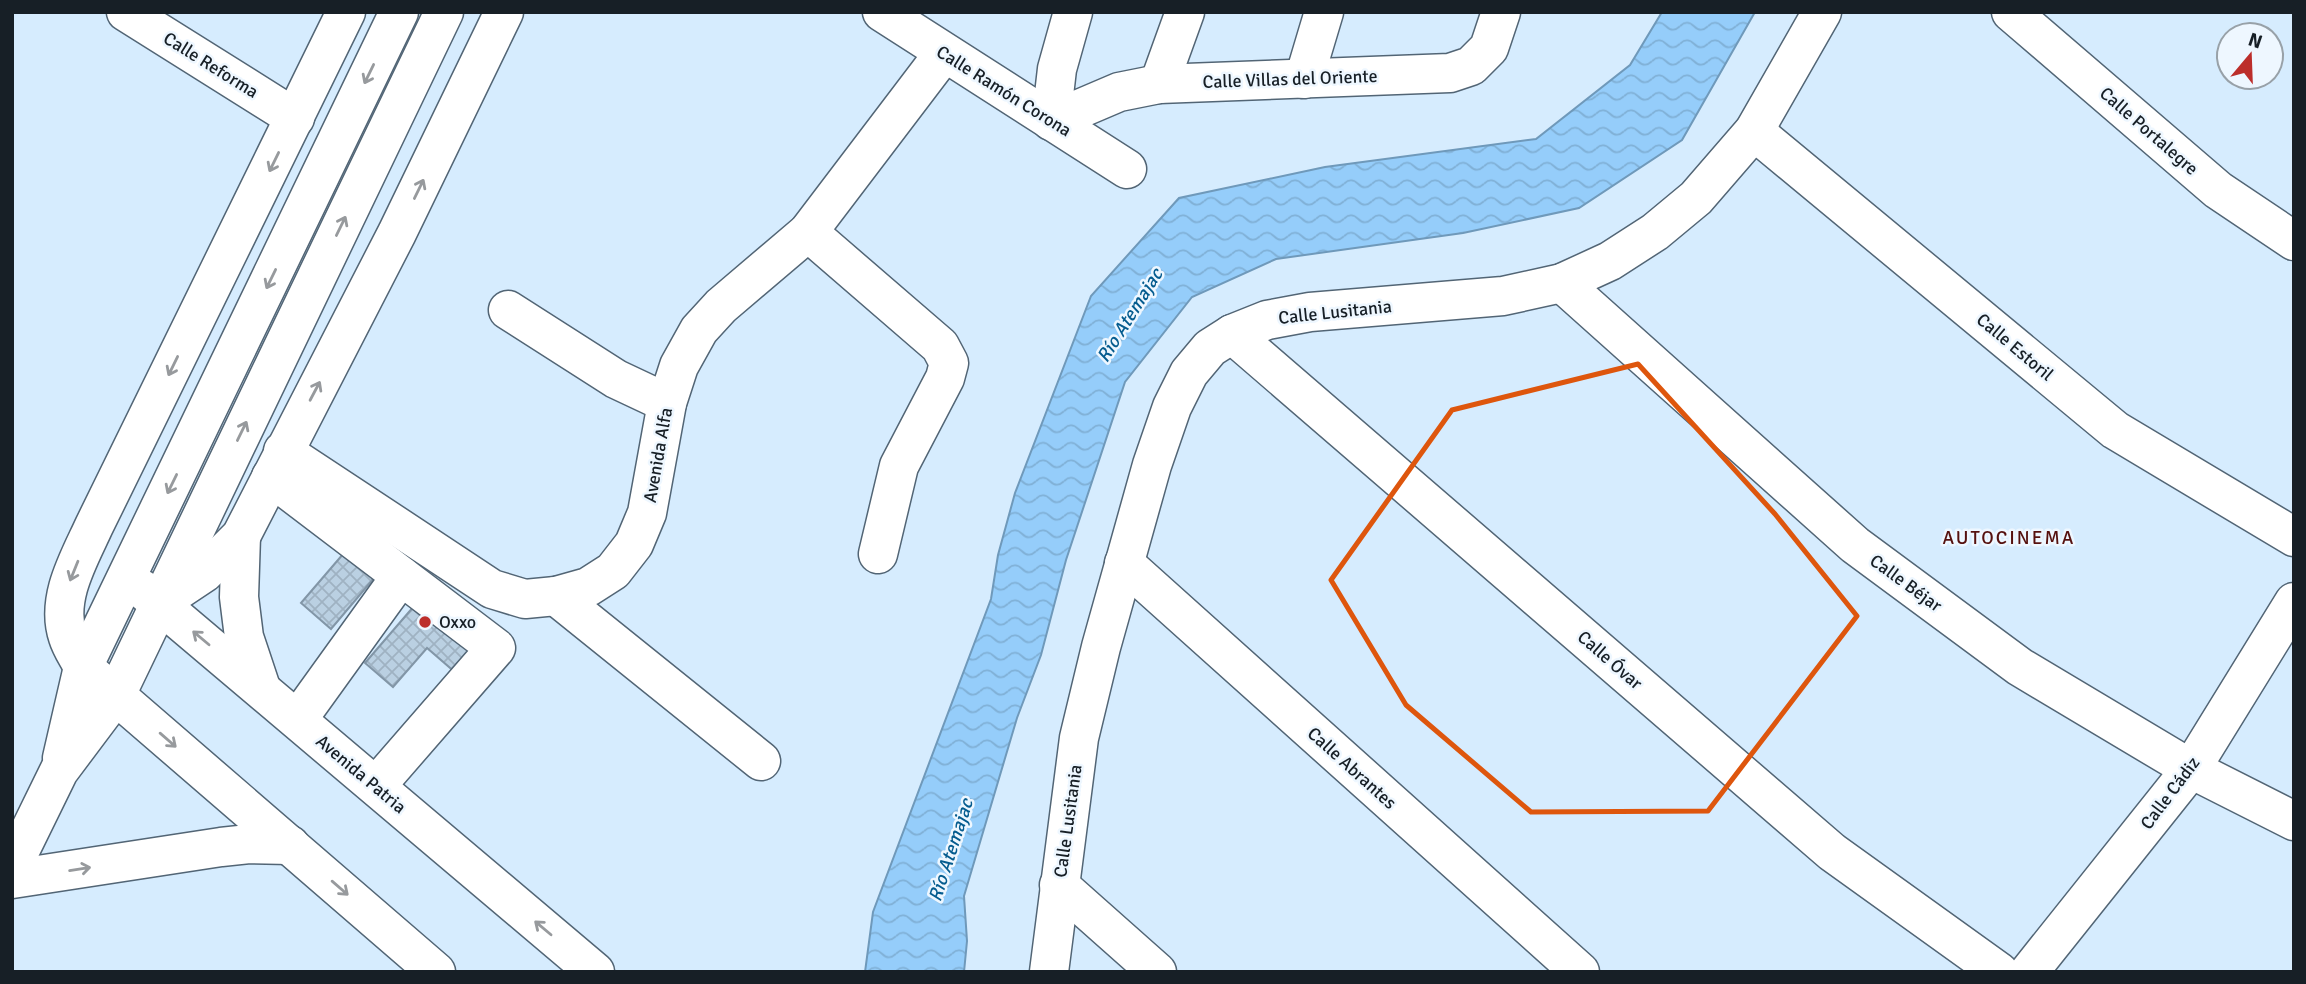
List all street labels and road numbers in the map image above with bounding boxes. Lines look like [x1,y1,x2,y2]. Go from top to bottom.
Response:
street label: Calle Reforma [159,27,263,103]
street label: Calle Ramón Corona [932,41,1076,141]
street label: Calle Villas del Oriente [1202,65,1378,93]
street label: Calle Portalegre [2095,82,2203,180]
street label: Calle Lusitania [1277,295,1393,329]
street label: Calle Estoril [1972,308,2058,386]
street label: Avenida Alfa [639,406,677,504]
street label: Calle Béjar [1866,550,1947,617]
street label: Calle Óvar [1573,626,1647,694]
street label: Calle Abrantes [1303,722,1401,814]
street label: Avenida Patria [311,730,411,818]
street label: Calle Cádiz [2136,752,2204,834]
street label: Calle Lusitania [1049,763,1087,879]

